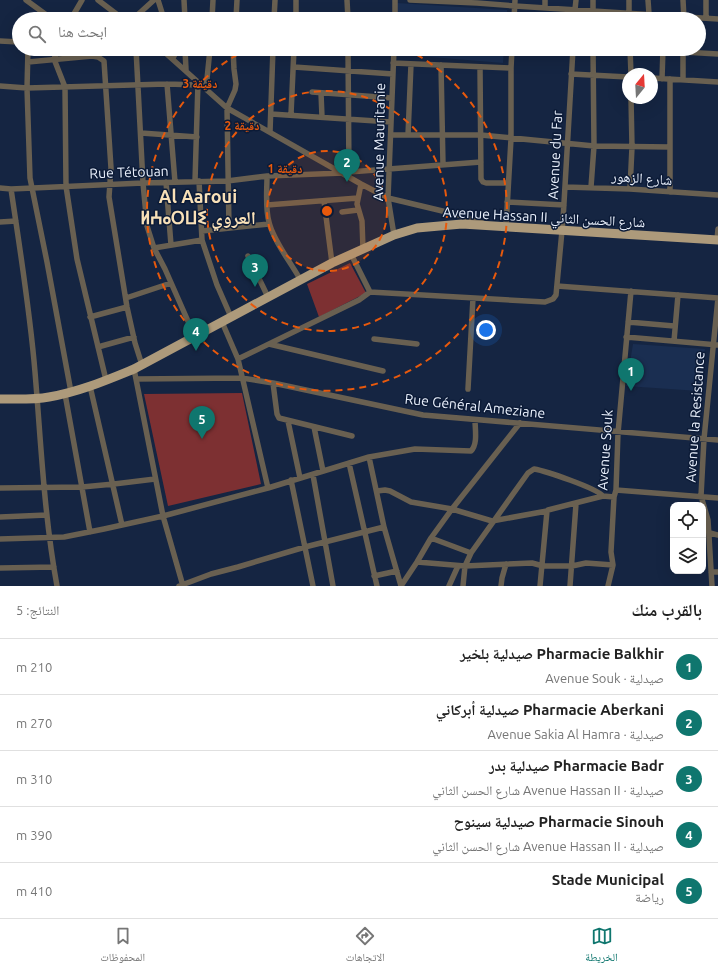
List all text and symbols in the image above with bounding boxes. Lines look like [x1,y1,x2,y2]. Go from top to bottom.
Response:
search box [12,12,706,56]
icon: search [26,23,48,45]
text: ابحث هنا [58,23,107,40]
north arrow [622,68,658,104]
text: 3 دقيقة [183,77,217,91]
street label: Avenue Mauritanie [370,83,388,201]
street label: Avenue du Far [545,109,565,200]
text: 2 دقيقة [225,119,259,133]
pin: 2 [334,149,360,182]
text: 1 دقيقة [268,162,302,176]
street label: Rue Tétouan [89,163,169,181]
street label: شارع الزهور [610,168,673,190]
district label: Al Aaroui ⵍⵄⴰⵔⵡⵉ العروي [140,186,256,232]
centre of rings [320,204,334,218]
street label: Avenue Hassan II شارع الحسن الثاني [442,204,646,234]
pin: 3 [242,254,268,287]
pin: 4 [183,318,209,351]
your location [476,320,496,340]
street label: Avenue la Resistance [682,351,708,483]
pin: 1 [618,358,644,391]
street label: Rue Général Ameziane [404,391,546,421]
pin: 5 [189,406,215,439]
street label: Avenue Souk [594,409,616,491]
map controls [670,502,706,574]
button: locate [670,502,706,538]
button: layers [670,538,706,574]
text: بالقرب منك [632,600,702,619]
text: النتائج: 5 [16,603,59,617]
text: Pharmacie Balkhir صيدلية بلخير [460,645,664,662]
text: 210 m [16,660,52,674]
text: 1 [685,660,693,674]
text: صيدلية · Avenue Souk [545,671,664,685]
text: Pharmacie Aberkani صيدلية أبركاني [436,701,664,718]
text: 270 m [16,716,52,730]
text: 2 [685,716,693,730]
text: صيدلية · Avenue Sakia Al Hamra [487,727,664,741]
text: Pharmacie Badr صيدلية بدر [489,757,664,774]
text: 310 m [16,772,52,786]
text: 3 [685,772,693,786]
text: صيدلية · Avenue Hassan II شارع الحسن الثاني [432,783,664,797]
text: Pharmacie Sinouh صيدلية سينوح [454,813,664,830]
text: 390 m [16,828,52,842]
text: 4 [685,828,693,842]
text: صيدلية · Avenue Hassan II شارع الحسن الثاني [432,839,664,853]
text: Stade Municipal [552,871,664,888]
text: 410 m [16,884,52,898]
text: 5 [685,884,693,898]
text: رياضة [635,890,664,904]
tab: المحفوظات [100,925,145,968]
tab: الاتجاهات [346,925,385,968]
tab: الخريطة [585,925,618,968]

